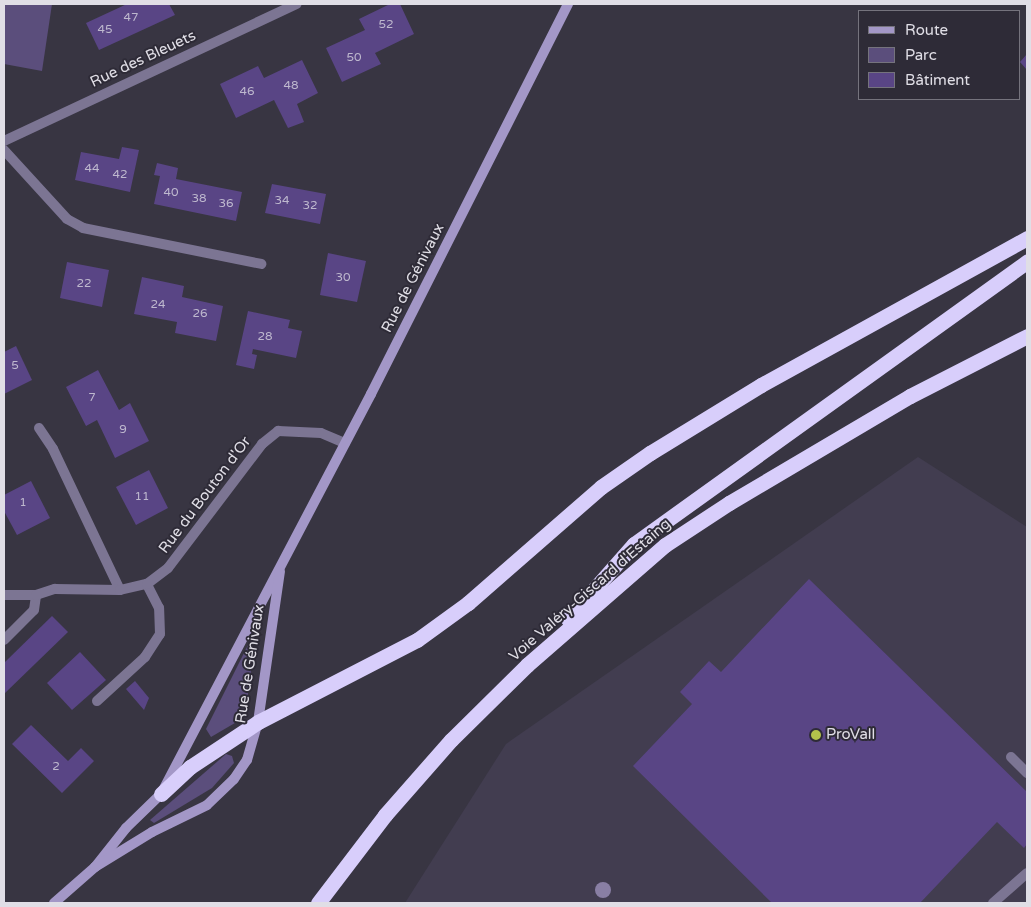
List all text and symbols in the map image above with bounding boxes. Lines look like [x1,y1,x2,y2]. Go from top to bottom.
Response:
legend [858,10,1021,100]
house number: 47 [123,11,139,25]
house number: 52 [378,18,394,32]
text: Route [905,21,948,39]
house number: 45 [97,23,113,37]
street label: Rue des Bleuets [87,27,199,91]
text: Parc [905,46,937,64]
house number: 50 [346,51,362,65]
text: Bâtiment [905,71,970,89]
house number: 48 [283,79,299,93]
house number: 46 [239,85,255,99]
house number: 44 [84,162,100,176]
house number: 42 [112,168,128,182]
house number: 40 [163,186,179,200]
house number: 38 [191,192,207,206]
house number: 34 [274,194,290,208]
house number: 36 [218,197,234,211]
house number: 32 [302,199,318,213]
street label: Rue de Génivaux [378,220,448,336]
house number: 30 [335,271,351,285]
house number: 22 [76,277,92,291]
house number: 24 [150,298,166,312]
house number: 26 [192,307,208,321]
house number: 28 [257,330,273,344]
house number: 5 [11,359,19,373]
house number: 7 [88,391,96,405]
house number: 9 [119,423,127,437]
street label: Rue du Bouton d'Or [155,433,255,557]
house number: 11 [134,490,150,504]
house number: 1 [19,496,27,510]
street label: Voie Valéry-Giscard d'Estaing [505,515,675,665]
street label: Rue de Génivaux [232,603,268,725]
place label: ProVall [826,726,875,744]
marker: ProVall [810,729,822,741]
house number: 2 [52,760,60,774]

